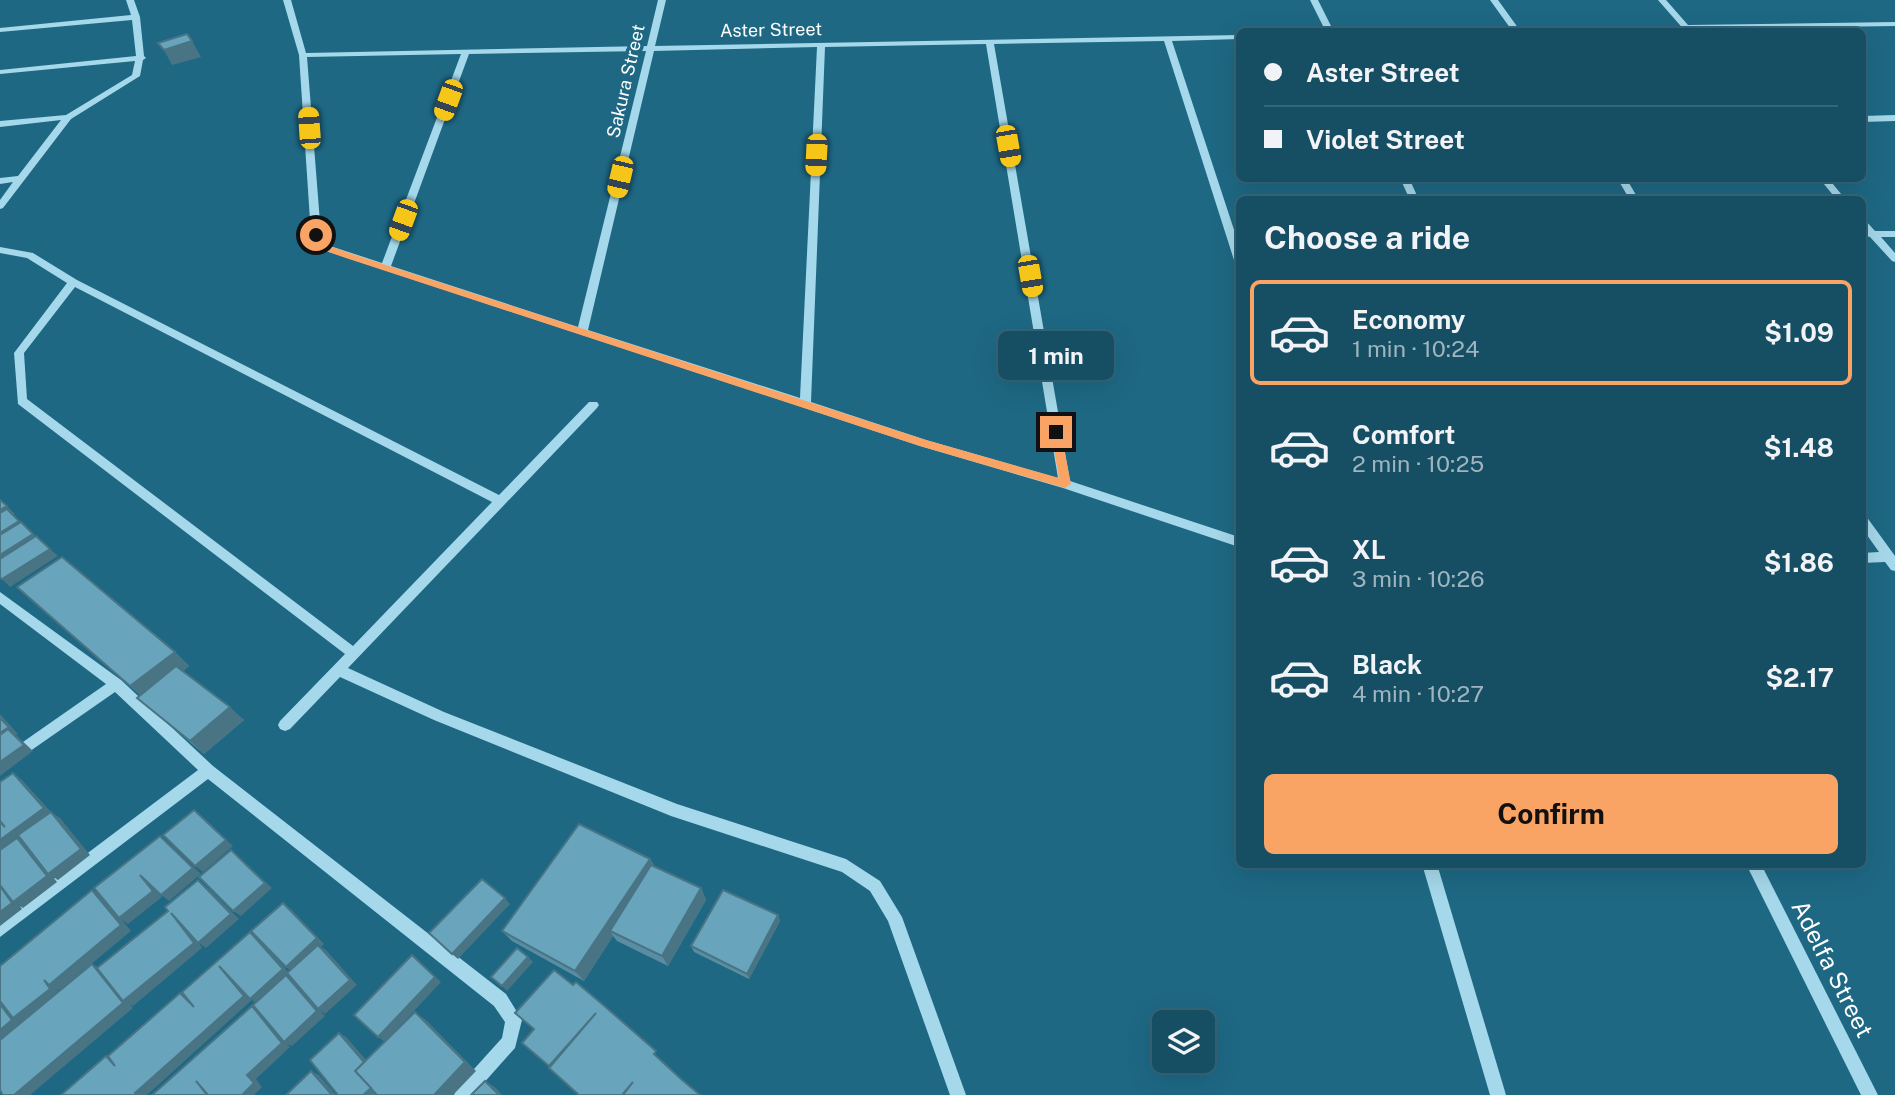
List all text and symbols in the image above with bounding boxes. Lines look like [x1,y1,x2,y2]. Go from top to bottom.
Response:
street label: Aster Street [720,18,822,41]
street label: Sakura Street [602,22,649,140]
text: Aster Street [1306,57,1460,88]
car [431,77,466,123]
car [298,106,321,150]
car [995,123,1022,169]
text: Violet Street [1306,124,1465,155]
car [805,133,828,177]
car [606,154,635,200]
car [386,197,421,243]
route start [300,219,332,251]
text: Choose a ride [1264,219,1470,256]
car [1017,253,1044,299]
icon: car [1268,301,1331,364]
text: Economy [1352,304,1465,335]
text: $1.09 [1764,317,1834,348]
callout: 1 min [998,330,1114,380]
text: 1 min · 10:24 [1352,335,1480,362]
text: 1 min [1028,342,1084,369]
route end [1040,416,1072,448]
icon: car [1268,416,1331,479]
text: Comfort [1352,419,1455,450]
text: $1.48 [1764,432,1834,463]
text: 2 min · 10:25 [1352,450,1484,477]
icon: car [1268,531,1331,594]
text: XL [1352,534,1386,565]
text: $1.86 [1764,547,1834,578]
text: 3 min · 10:26 [1352,565,1485,592]
icon: car [1268,646,1331,709]
text: Black [1352,649,1422,680]
text: $2.17 [1765,662,1834,693]
text: 4 min · 10:27 [1352,680,1484,707]
button: Confirm [1264,774,1838,854]
street label: Adelfa Street [1786,895,1879,1042]
map controls [1152,1010,1215,1073]
button: layers [1152,1010,1215,1073]

